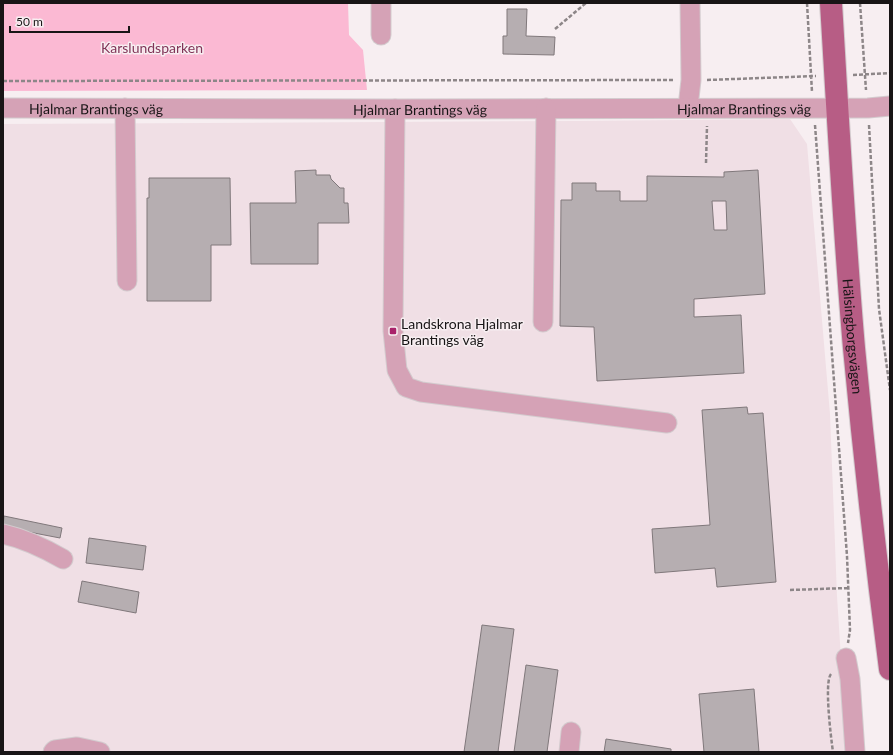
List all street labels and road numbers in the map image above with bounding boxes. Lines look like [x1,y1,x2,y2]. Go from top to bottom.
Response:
street label: Hjalmar Brantings väg [29,100,163,117]
street label: Hjalmar Brantings väg [353,100,487,118]
street label: Hjalmar Brantings väg [677,100,811,117]
street label: Hälsingborgsvägen [840,278,867,395]

